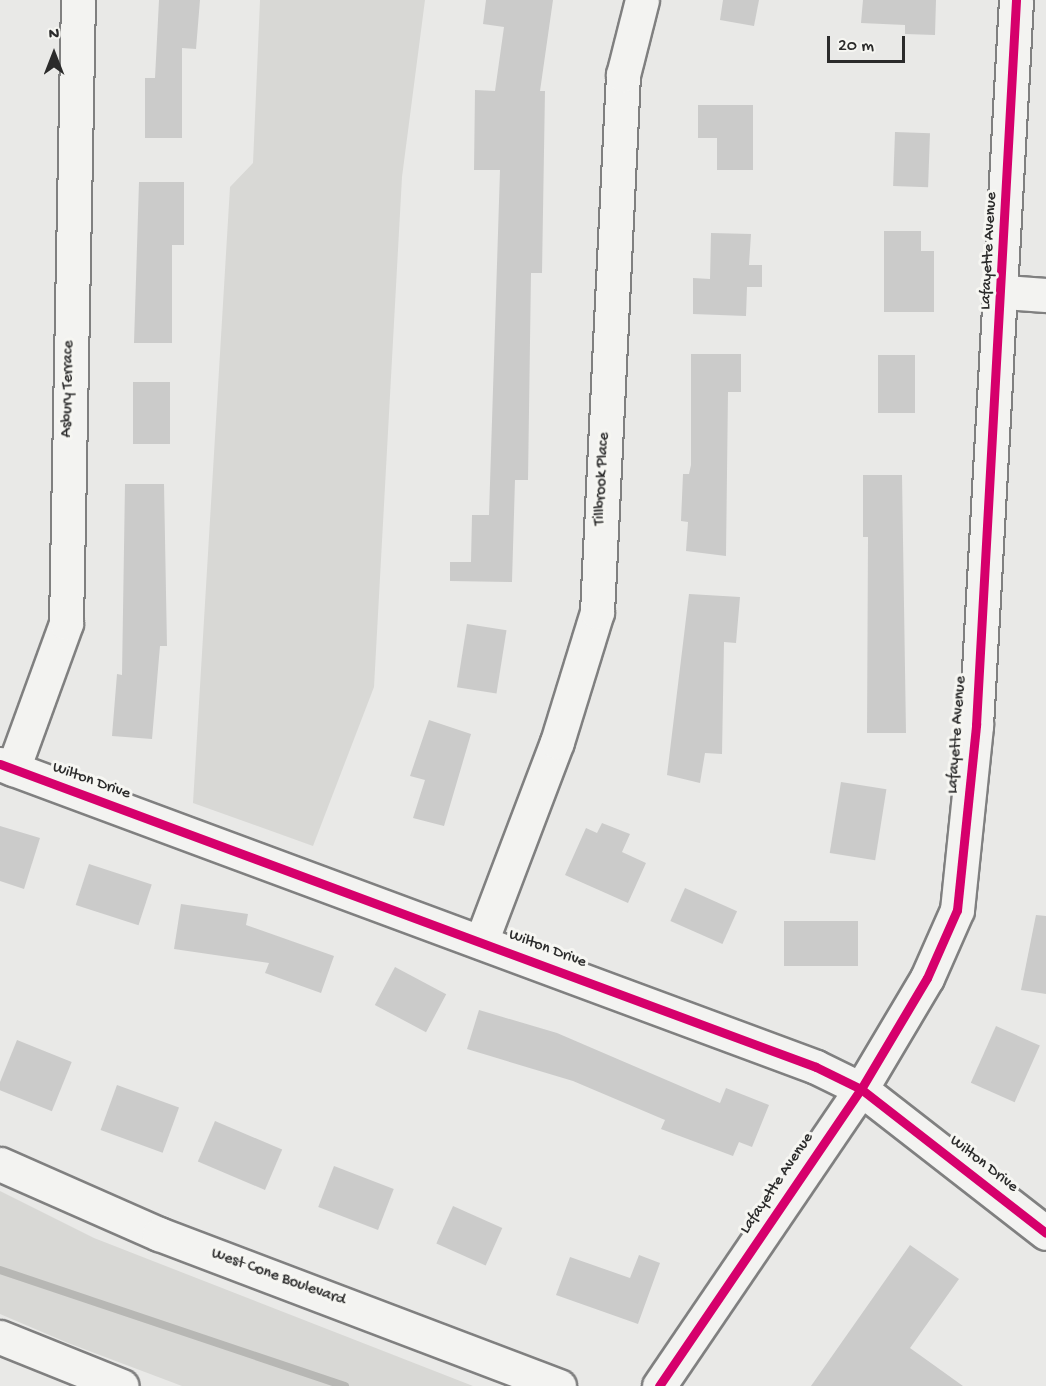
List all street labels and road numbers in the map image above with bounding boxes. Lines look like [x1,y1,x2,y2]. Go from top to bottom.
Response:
street label: Lafayette Avenue [977,192,1003,310]
street label: Asbury Terrace [59,340,79,438]
street label: Tillbrook Place [591,432,615,526]
street label: Lafayette Avenue [944,676,972,794]
street label: Wilton Drive [49,759,133,805]
street label: Wilton Drive [505,926,589,974]
street label: Lafayette Avenue [737,1130,819,1238]
street label: Wilton Drive [945,1132,1021,1198]
street label: West Cone Boulevard [208,1245,348,1311]

